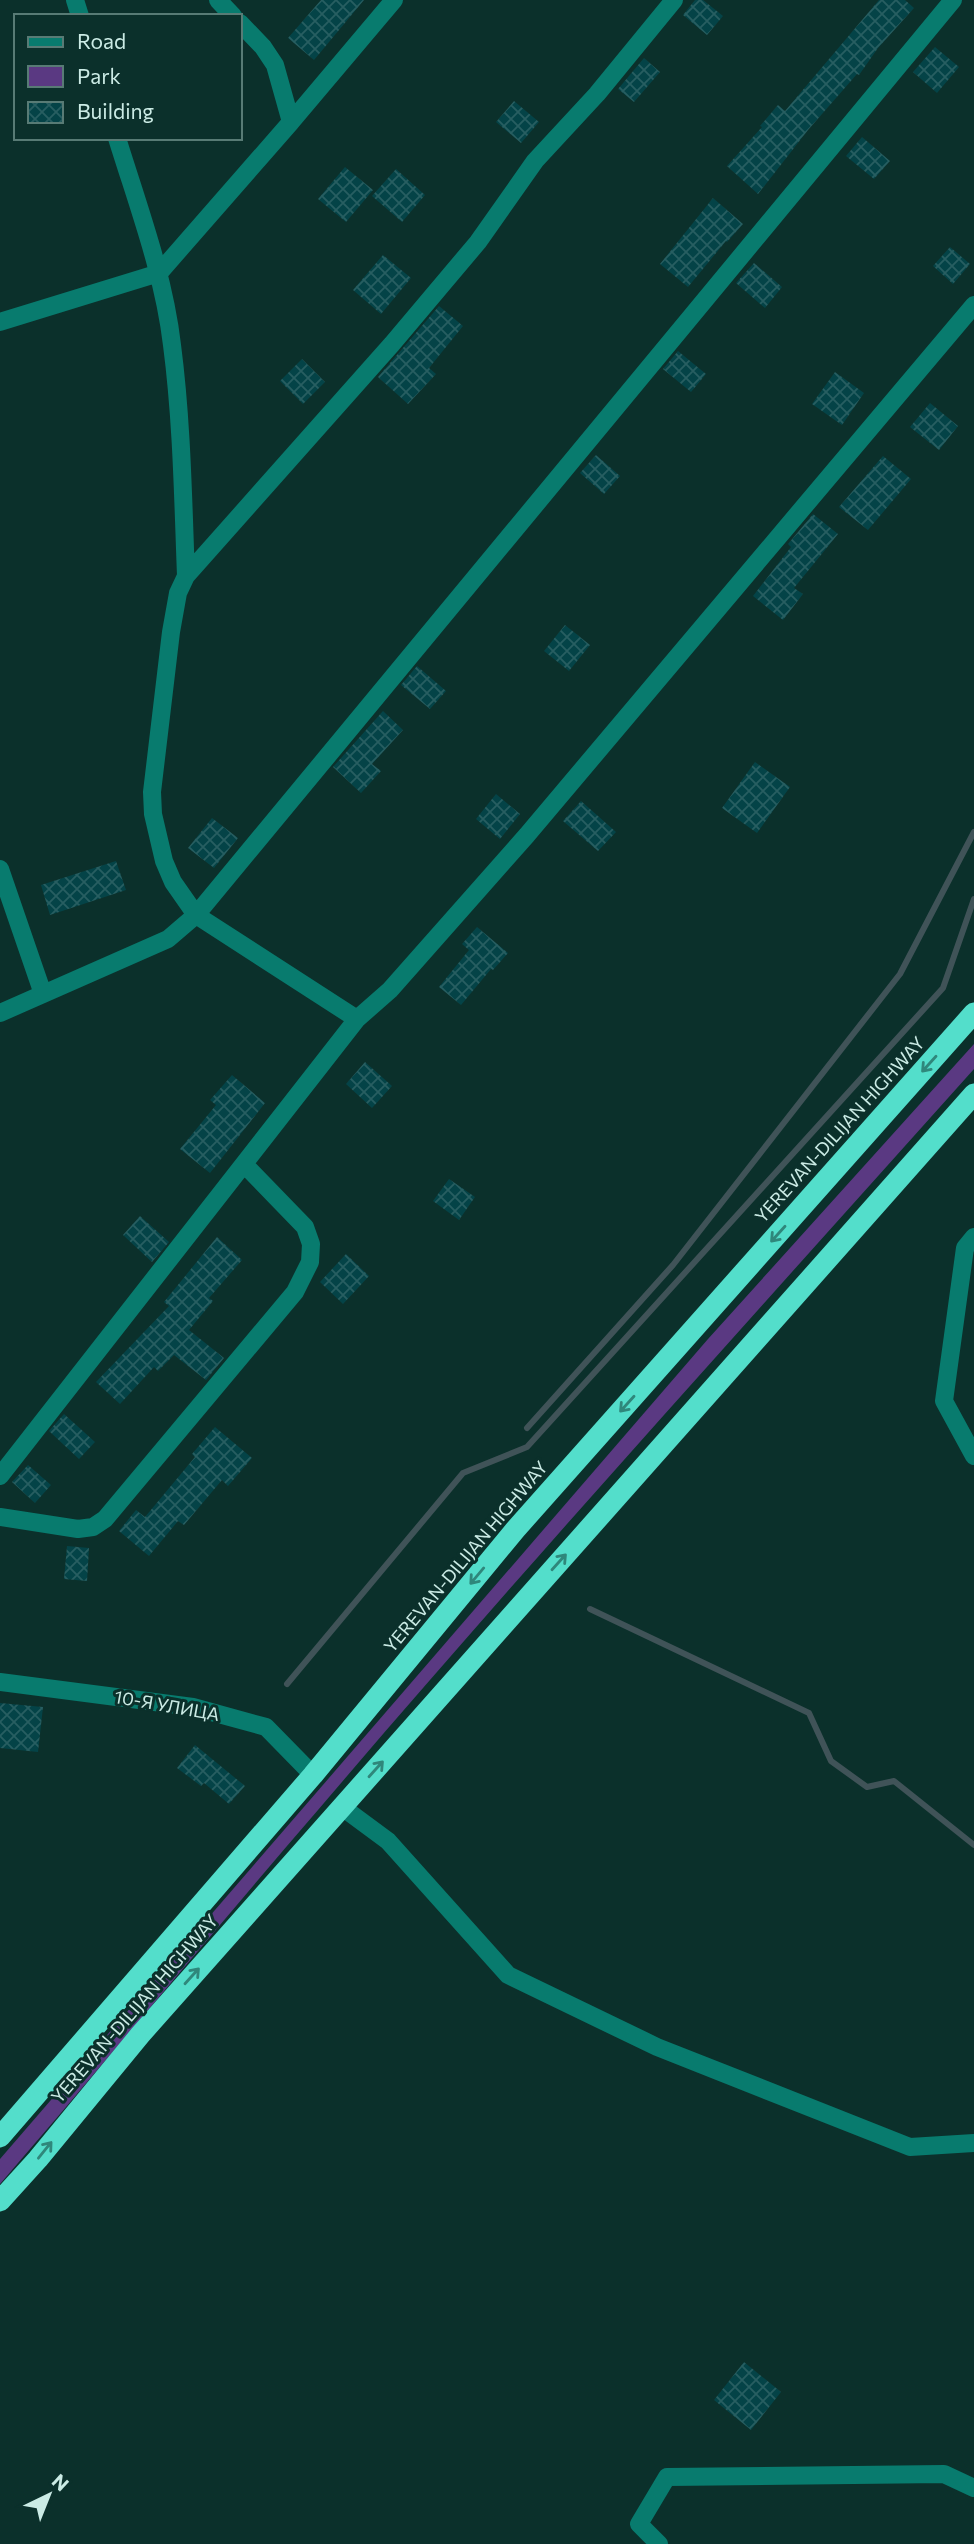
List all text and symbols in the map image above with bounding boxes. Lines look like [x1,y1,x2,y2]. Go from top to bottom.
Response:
legend [14,14,242,140]
text: Road [77,28,126,53]
text: Park [77,63,121,88]
text: Building [77,98,154,123]
street label: YEREVAN-DILIJAN HIGHWAY [750,1032,929,1227]
one-way arrow [921,1055,937,1073]
one-way arrow [770,1225,786,1243]
one-way arrow [619,1395,635,1413]
street label: YEREVAN-DILIJAN HIGHWAY [379,1456,552,1656]
one-way arrow [551,1553,567,1571]
one-way arrow [470,1566,485,1584]
street label: 10-Я УЛИЦА [113,1685,221,1725]
one-way arrow [367,1761,384,1778]
street label: YEREVAN-DILIJAN HIGHWAY [46,1909,222,2107]
one-way arrow [184,1967,200,1985]
one-way arrow [38,2141,53,2159]
north arrow [14,2460,84,2530]
text: N [48,2469,74,2495]

